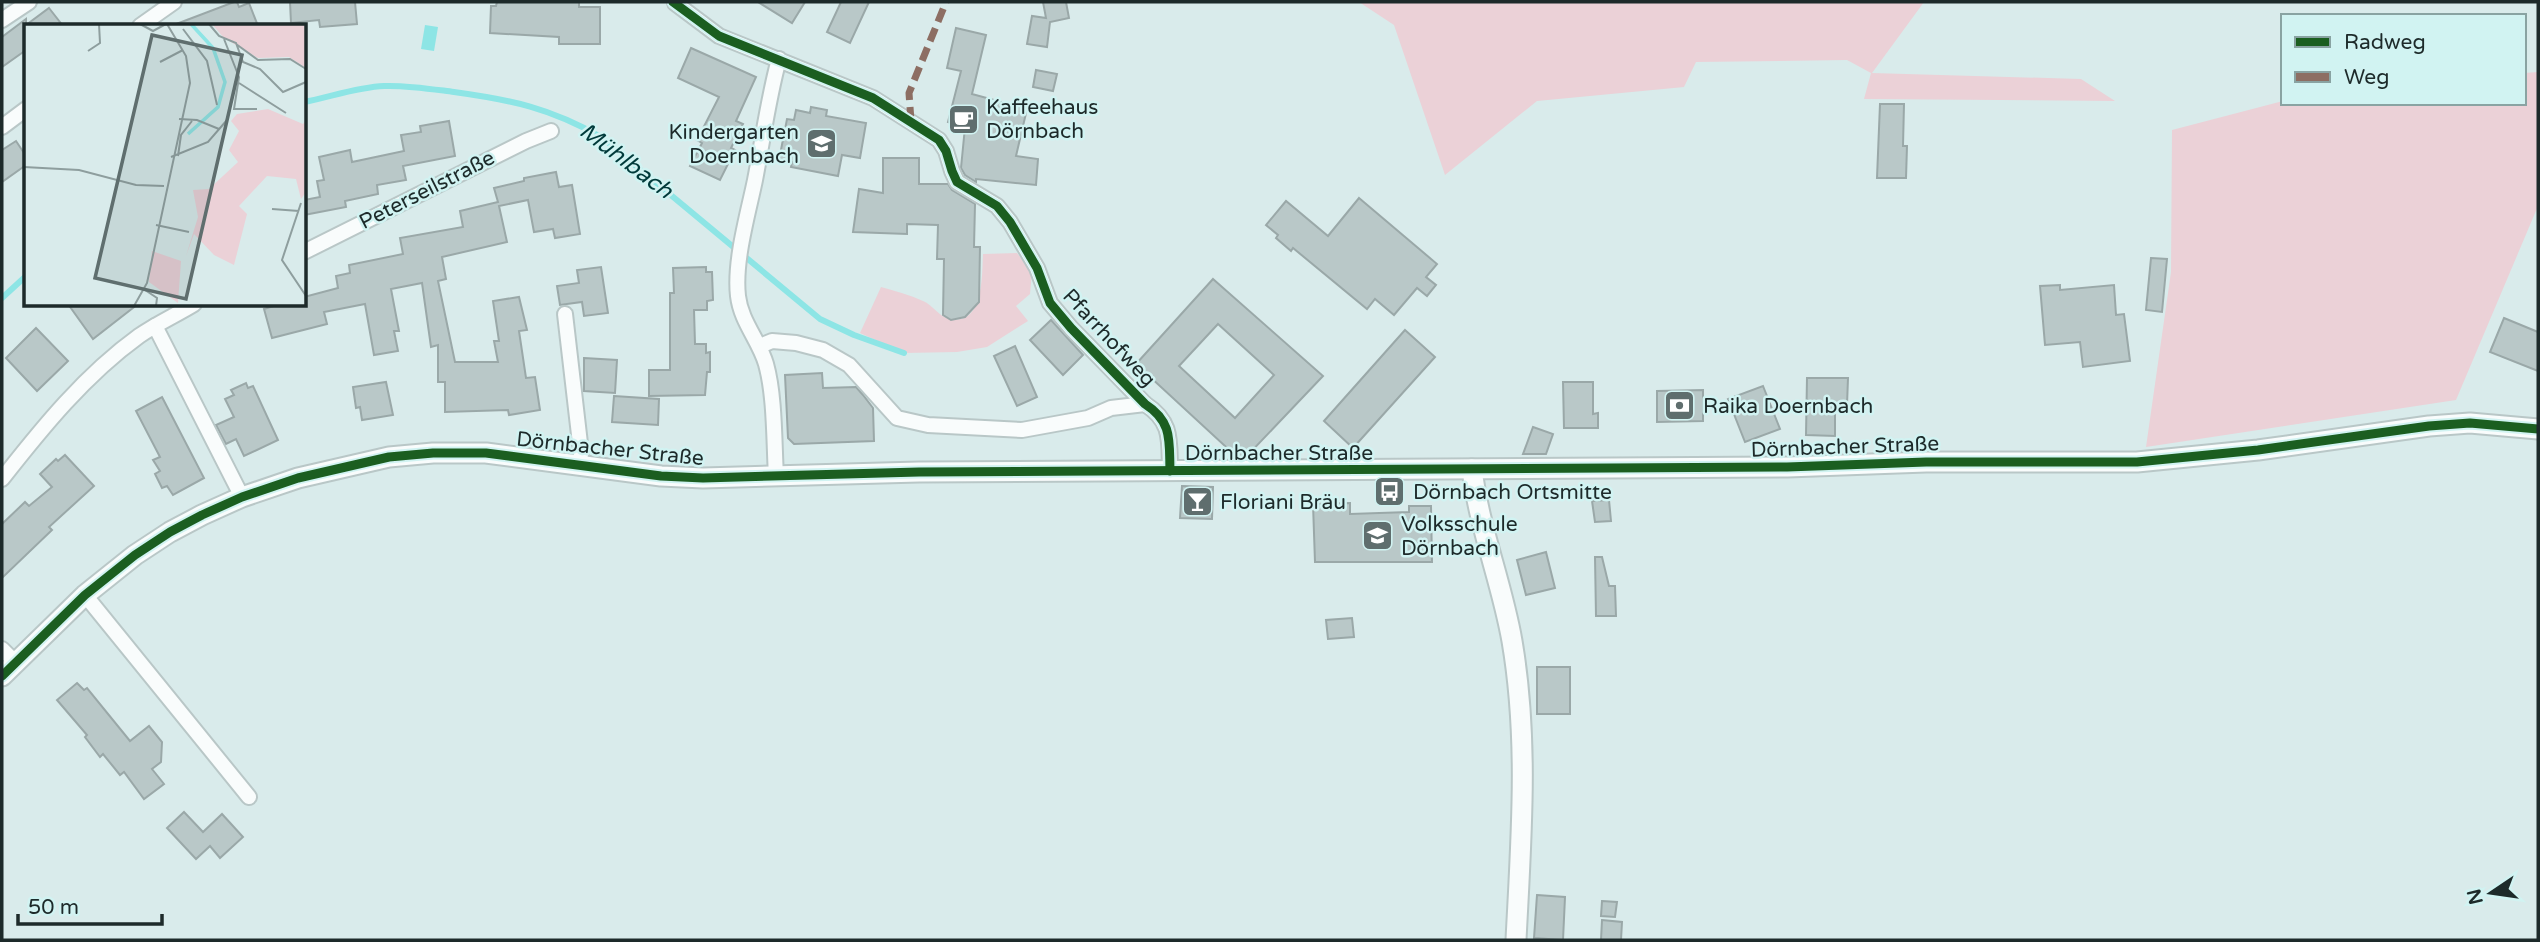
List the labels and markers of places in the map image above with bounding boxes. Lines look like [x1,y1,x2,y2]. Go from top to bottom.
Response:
place label: Kaffeehaus Dörnbach [986,95,1098,144]
cafe icon: Kaffeehaus Dörnbach [946,102,980,136]
place label: Kindergarten Doernbach [668,120,799,169]
school or university icon: Kindergarten Doernbach [805,127,839,161]
bank icon: Raika Doernbach [1663,389,1697,423]
place label: Raika Doernbach [1703,394,1873,419]
bus stop icon: Dörnbach Ortsmitte [1373,475,1407,509]
place label: Dörnbach Ortsmitte [1413,480,1612,505]
bar icon: Floriani Bräu [1180,485,1214,519]
place label: Floriani Bräu [1220,490,1346,515]
place label: Volksschule Dörnbach [1401,512,1518,561]
school or university icon: Volksschule Dörnbach [1361,519,1395,553]

